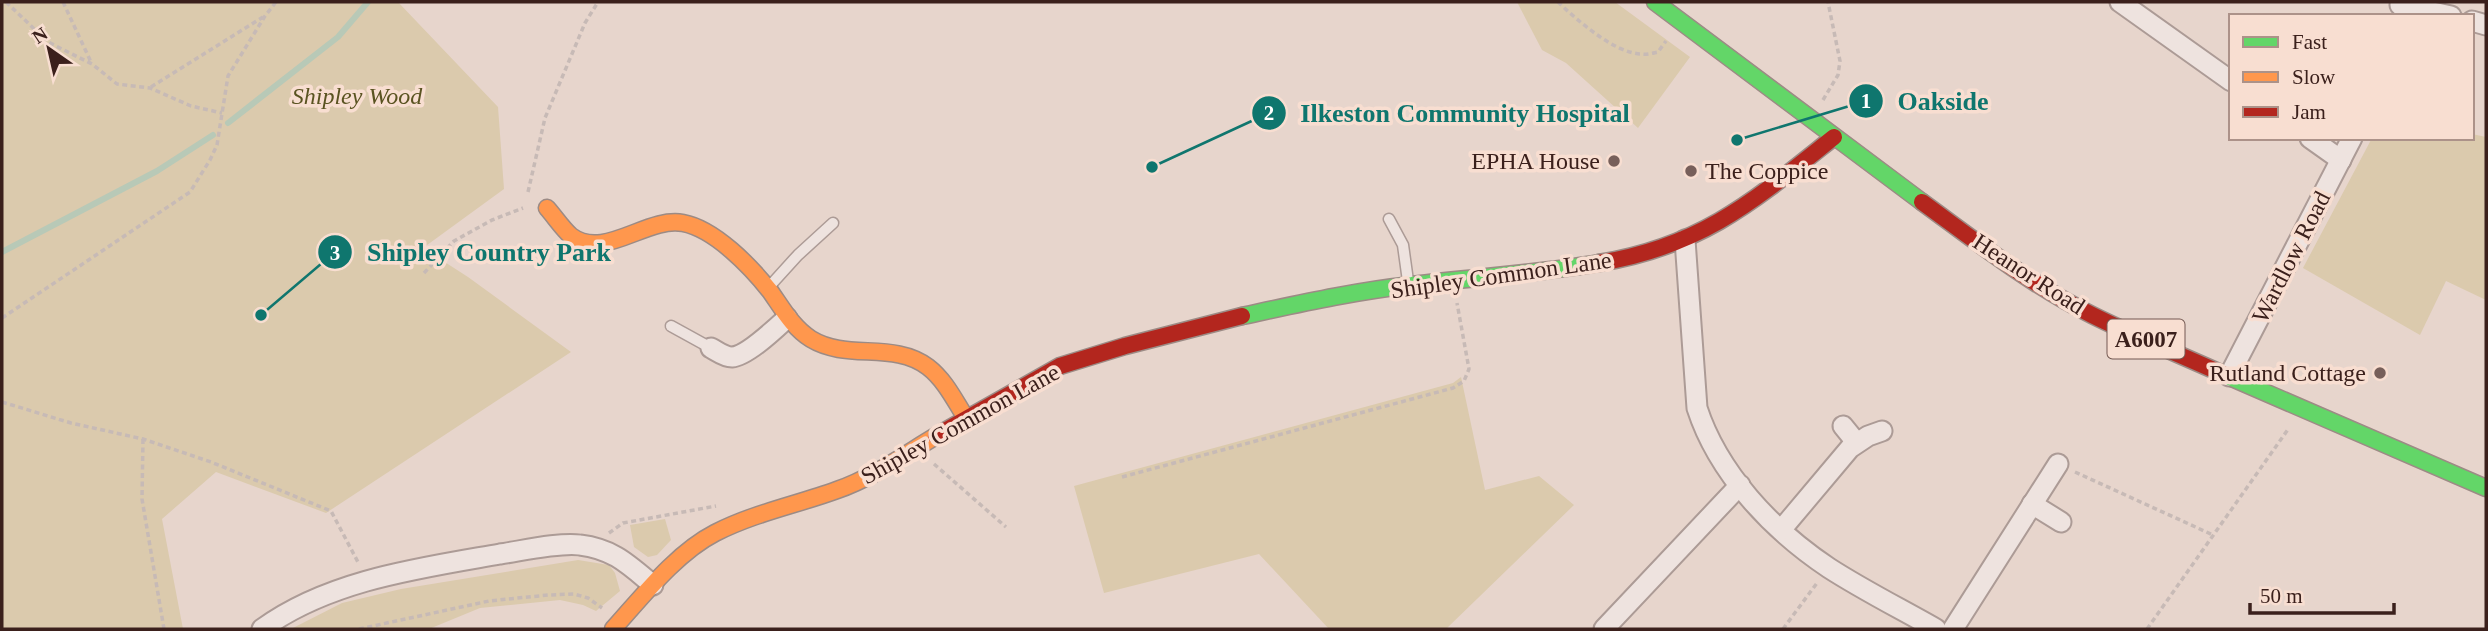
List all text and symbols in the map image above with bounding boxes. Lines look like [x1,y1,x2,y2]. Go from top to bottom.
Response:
north arrow [14,14,84,84]
legend [2229,14,2474,140]
text: N [28,23,52,48]
text: Fast [2292,30,2327,54]
text: Slow [2292,65,2336,89]
callout: Oakside [1849,77,2003,124]
park label: Shipley Wood [292,83,423,109]
text: Oakside [1897,87,1989,116]
callout: Ilkeston Community Hospital [1251,89,1643,136]
text: 1 [1861,89,1871,113]
text: Ilkeston Community Hospital [1300,99,1630,128]
text: Jam [2292,100,2326,124]
text: 2 [1264,101,1274,125]
place label: EPHA House [1471,148,1600,174]
marker: EPHA House [1606,153,1622,169]
place label: The Coppice [1705,158,1828,184]
marker: The Coppice [1683,163,1699,179]
street label: Wardlow Road [2247,187,2335,327]
street label: Heanor Road [1969,228,2089,320]
callout: Shipley Country Park [318,229,625,276]
text: Shipley Country Park [367,238,612,267]
text: 3 [330,241,340,265]
street label: Shipley Common Lane [1389,247,1613,303]
road number: A6007 [2108,320,2184,358]
street label: Shipley Common Lane [856,359,1064,489]
place label: Rutland Cottage [2209,360,2366,386]
marker: Rutland Cottage [2372,365,2388,381]
scale bar [2250,572,2394,616]
text: 50 m [2260,584,2303,608]

